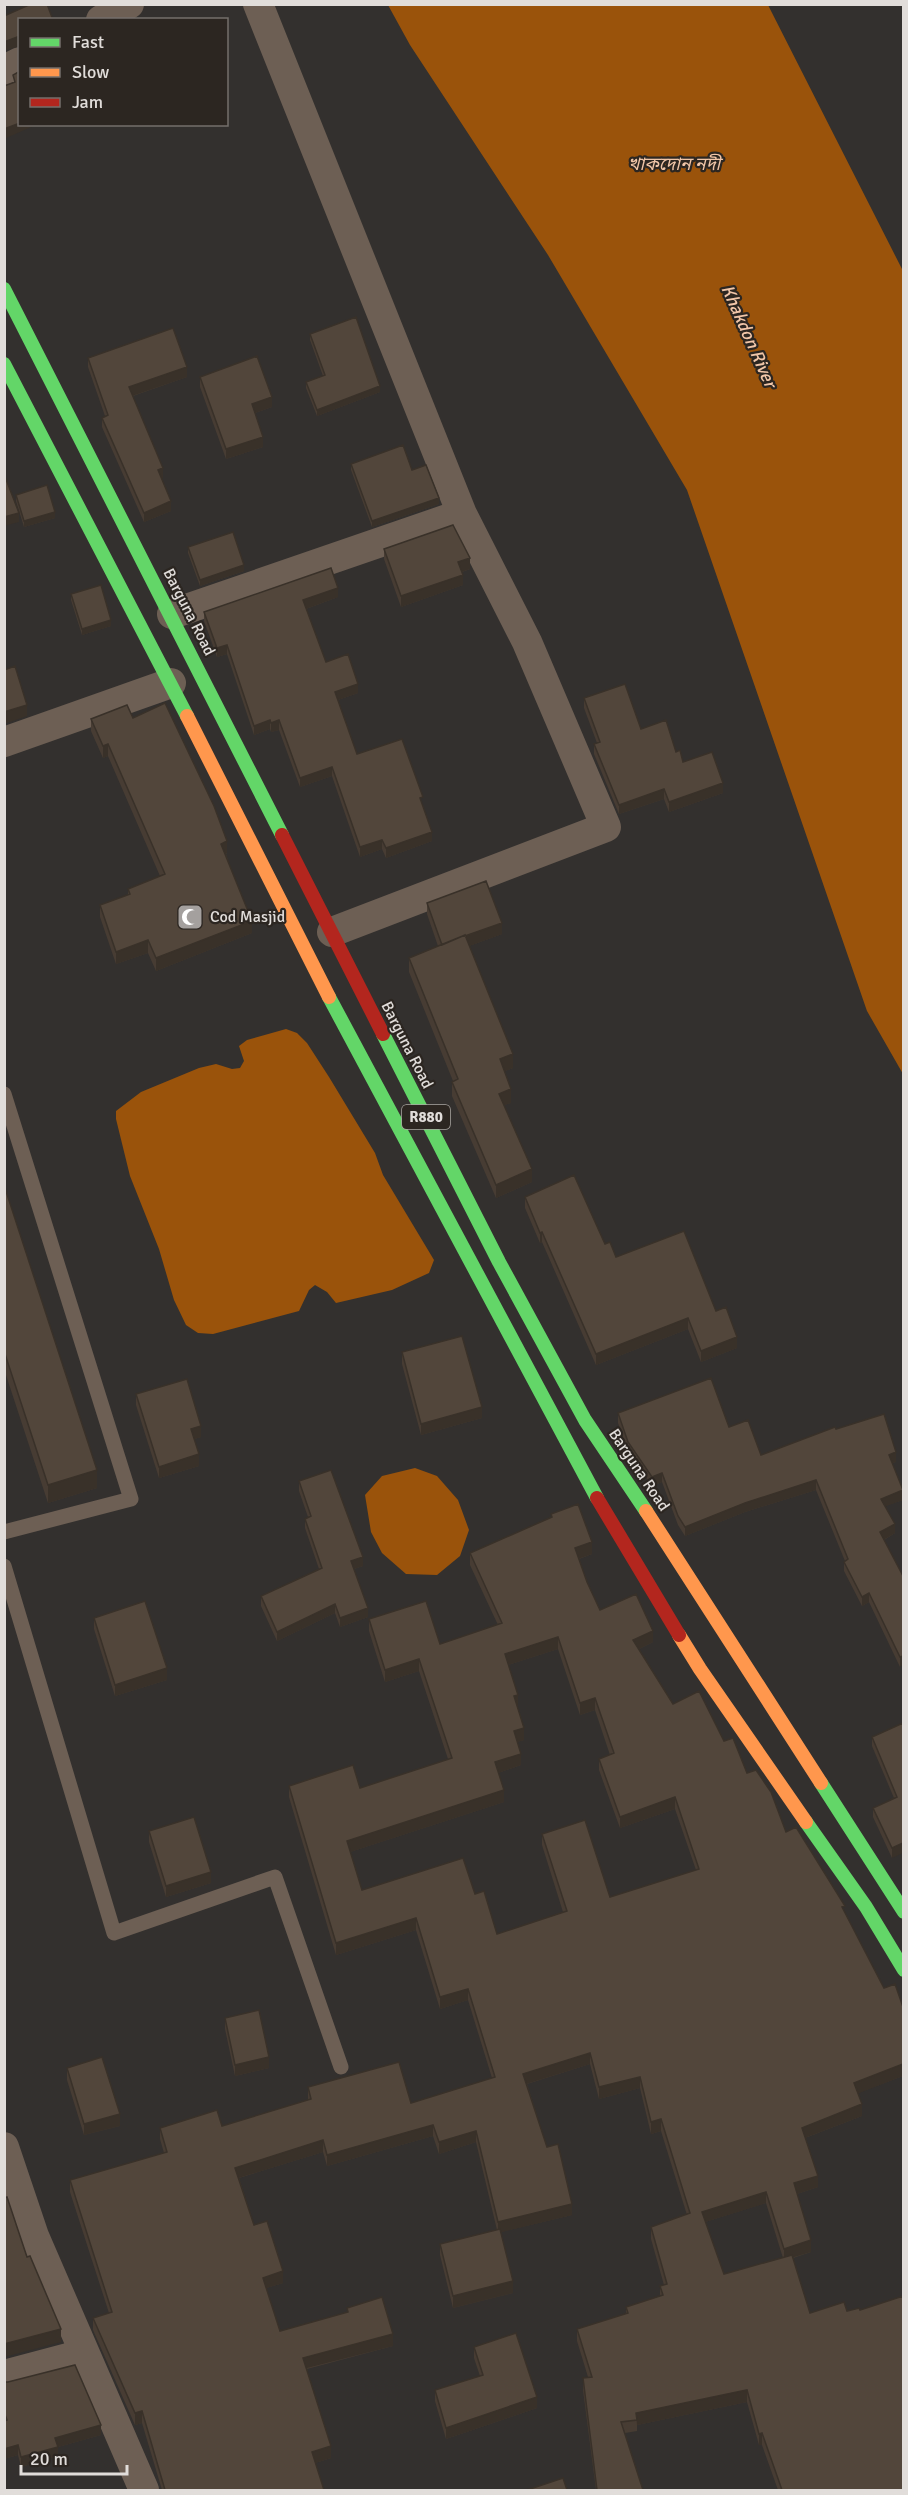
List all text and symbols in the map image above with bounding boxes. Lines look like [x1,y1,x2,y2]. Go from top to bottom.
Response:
legend [18,18,228,126]
text: Fast [72,31,104,53]
text: Slow [72,61,109,83]
text: Jam [72,91,103,113]
water label: খাকদোন নদী [628,153,724,175]
water label: Khakdon River [717,281,782,393]
street label: Barguna Road [158,565,220,659]
mosque icon: Cod Masjid [175,902,205,932]
place label: Cod Masjid [210,907,285,927]
street label: Barguna Road [376,998,438,1092]
road number: R880 [402,1105,450,1129]
street label: Barguna Road [604,1425,674,1515]
scale bar [21,2438,128,2476]
text: 20 m [30,2448,68,2470]

